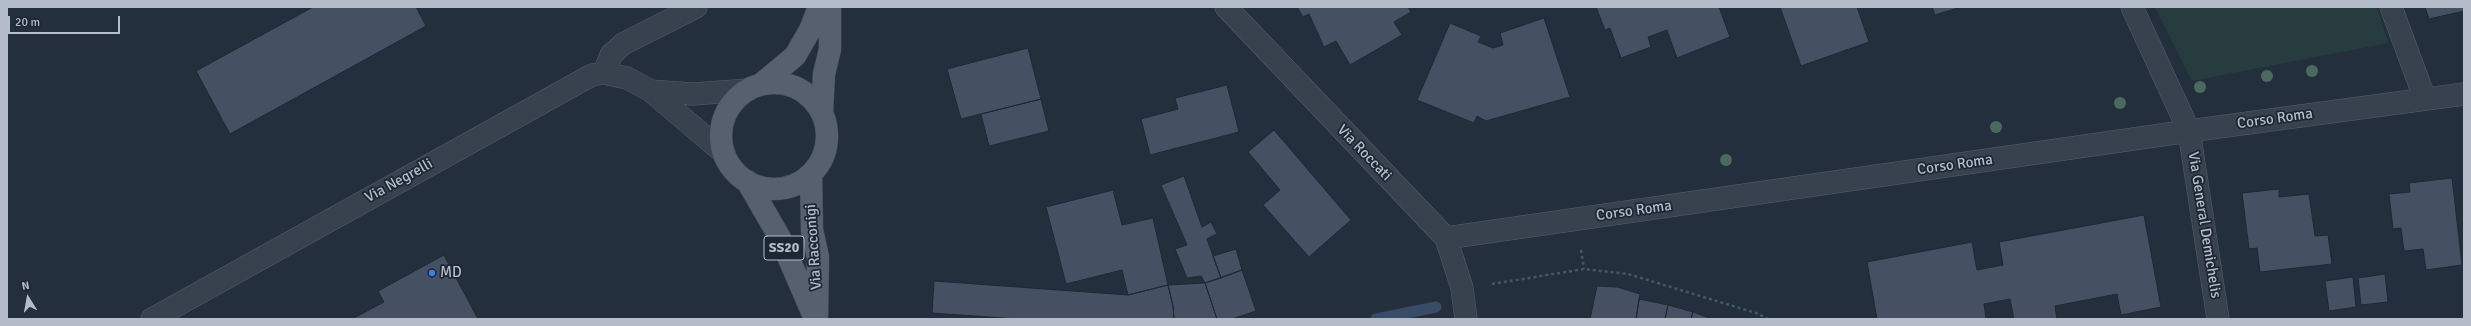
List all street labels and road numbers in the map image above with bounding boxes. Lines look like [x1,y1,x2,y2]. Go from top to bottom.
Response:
street label: Corso Roma [2236,105,2314,133]
street label: Via Roccati [1333,121,1395,185]
street label: Via General Demichelis [2184,150,2224,300]
street label: Corso Roma [1916,151,1994,179]
street label: Via Negrelli [362,155,436,207]
street label: Corso Roma [1595,197,1673,225]
street label: Via Racconigi [802,203,826,291]
road number: SS20 [764,236,804,260]

